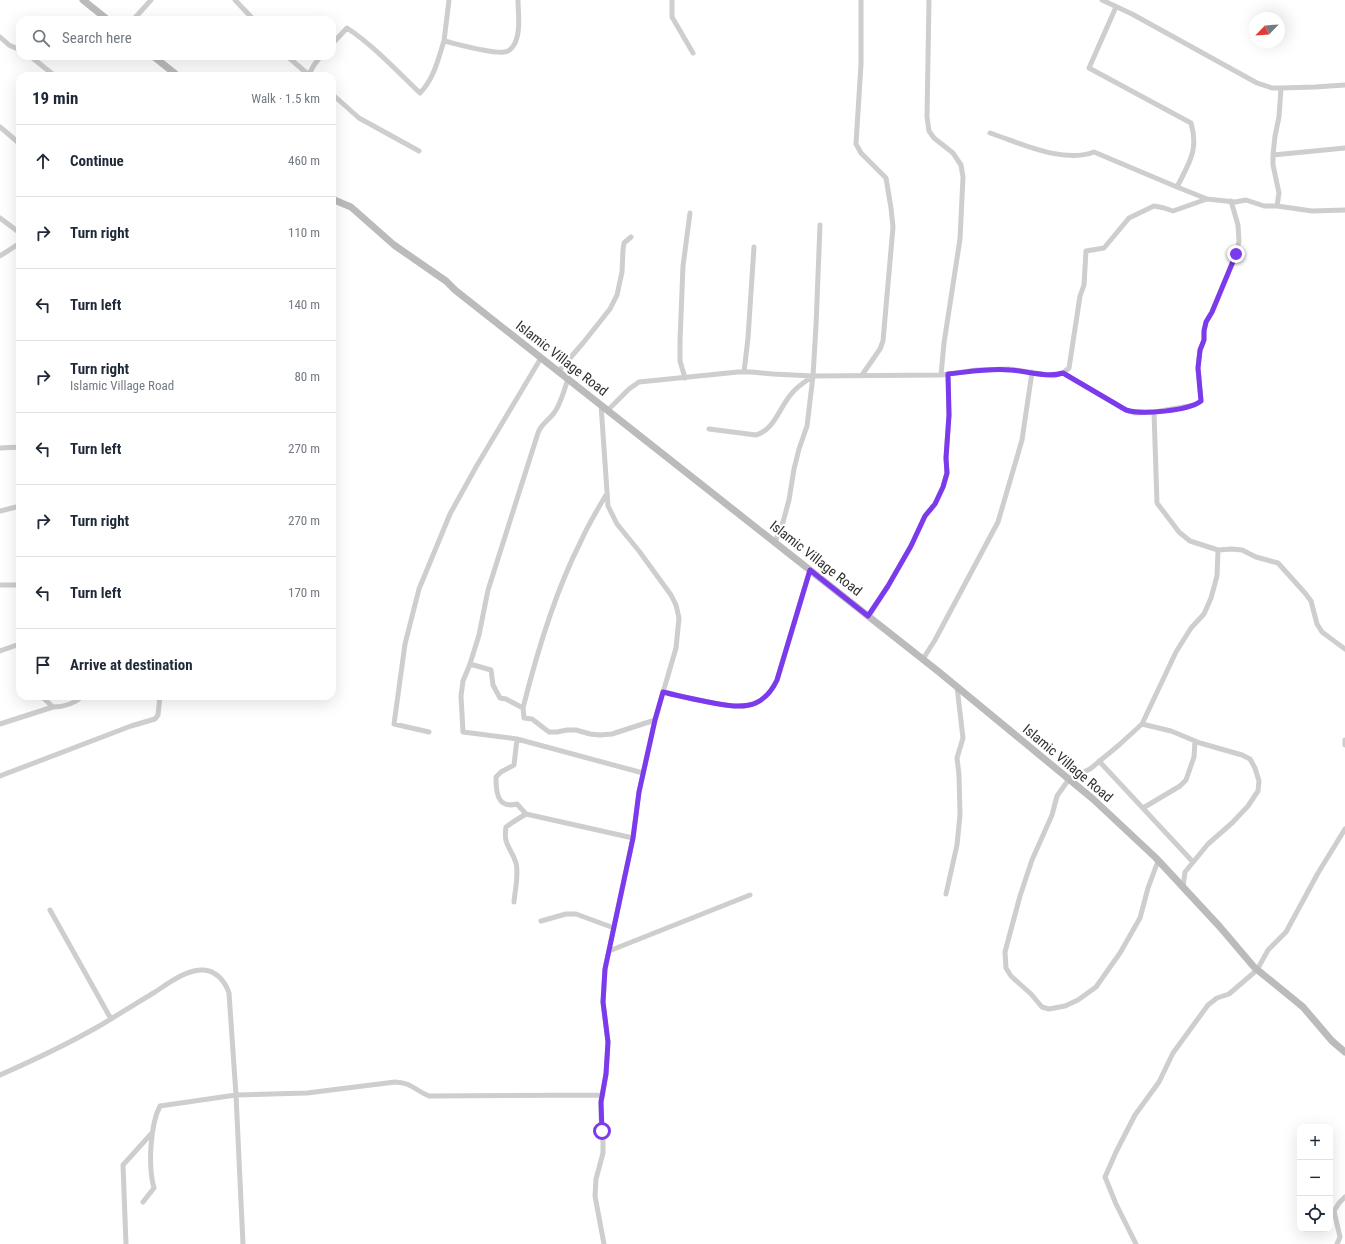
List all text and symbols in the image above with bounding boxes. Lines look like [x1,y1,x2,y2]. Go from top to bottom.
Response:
north arrow [1249,12,1285,48]
search box [16,16,336,60]
icon: search [30,27,52,49]
text: Search here [62,29,132,47]
text: 19 min [32,88,78,108]
text: Walk · 1.5 km [251,91,320,106]
icon: ahead [32,150,54,172]
text: Continue [70,152,124,170]
text: 460 m [288,153,320,168]
icon: right [32,222,54,244]
text: Turn right [70,224,129,242]
text: 110 m [288,225,320,240]
route end [1227,245,1245,263]
icon: left [32,294,54,316]
text: Turn left [70,296,121,314]
text: 140 m [288,297,320,312]
street label: Islamic Village Road [513,317,611,399]
text: Turn right [70,360,129,378]
icon: right [32,366,54,388]
text: 80 m [294,369,320,384]
text: Islamic Village Road [70,378,174,393]
icon: left [32,438,54,460]
text: Turn left [70,440,121,458]
text: 270 m [288,441,320,456]
icon: right [32,510,54,532]
text: Turn right [70,512,129,530]
text: 270 m [288,513,320,528]
street label: Islamic Village Road [767,517,865,599]
icon: left [32,582,54,604]
text: Turn left [70,584,121,602]
text: 170 m [288,585,320,600]
icon: arrive [32,654,54,676]
text: Arrive at destination [70,656,193,674]
street label: Islamic Village Road [1020,721,1116,805]
route start [593,1122,611,1140]
map controls [1297,1124,1333,1232]
button: + [1297,1124,1333,1160]
button: − [1297,1160,1333,1196]
button: locate [1297,1196,1333,1232]

